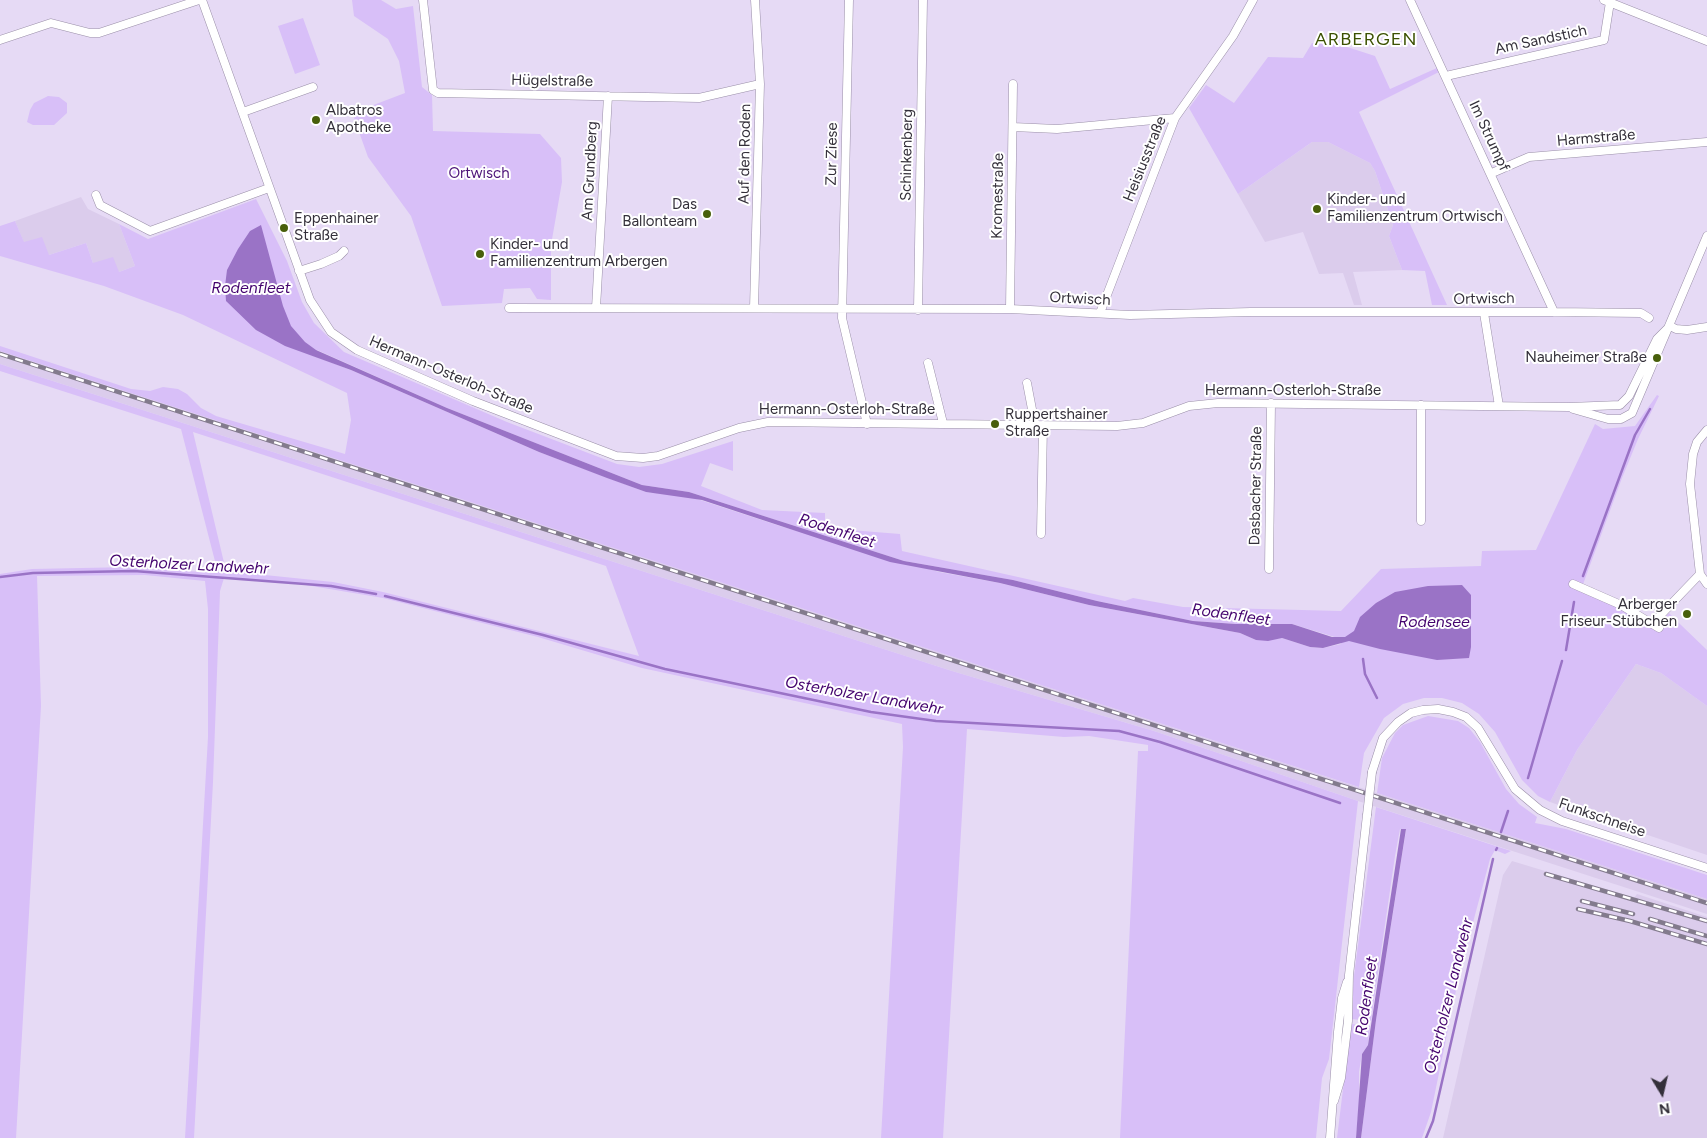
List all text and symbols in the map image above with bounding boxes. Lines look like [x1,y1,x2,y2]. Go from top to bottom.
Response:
street label: Am Sandstich [1494,22,1588,58]
district label: ARBERGEN [1314,29,1418,51]
street label: Hügelstraße [511,71,593,91]
street label: Im Strumpf [1465,98,1513,174]
place label: Albatros Apotheke [326,102,391,137]
street label: Auf den Roden [735,104,755,204]
street label: Schinkenberg [897,109,917,201]
marker: Albatros Apotheke [310,114,322,126]
street label: Heisiusstraße [1120,114,1170,204]
street label: Am Grundberg [578,121,602,221]
street label: Zur Ziese [822,122,842,186]
street label: Harmstraße [1556,126,1636,150]
street label: Kromestraße [988,153,1008,239]
park label: Ortwisch [448,165,510,183]
place label: Kinder- und Familienzentrum Ortwisch [1327,191,1503,226]
place label: Das Ballonteam [622,196,697,231]
marker: Kinder- und Familienzentrum Ortwisch [1311,203,1323,215]
marker: Das Ballonteam [701,208,713,220]
place label: Eppenhainer Straße [294,210,378,245]
marker: Eppenhainer Straße [278,222,290,234]
place label: Kinder- und Familienzentrum Arbergen [490,236,667,271]
marker: Kinder- und Familienzentrum Arbergen [474,248,486,260]
water label: Rodenfleet [211,278,291,298]
street label: Ortwisch [1049,288,1111,310]
street label: Ortwisch [1453,289,1515,309]
street label: Hermann-Osterloh-Straße [366,332,536,418]
place label: Nauheimer Straße [1525,349,1647,367]
marker: Nauheimer Straße [1651,352,1663,364]
street label: Hermann-Osterloh-Straße [1205,382,1381,400]
street label: Hermann-Osterloh-Straße [759,401,935,419]
place label: Ruppertshainer Straße [1005,406,1108,441]
marker: Ruppertshainer Straße [989,418,1001,430]
street label: Dasbacher Straße [1246,426,1266,546]
water label: Rodenfleet [796,510,878,552]
water label: Osterholzer Landwehr [109,551,269,579]
place label: Arberger Friseur-Stübchen [1560,596,1677,631]
water label: Rodenfleet [1190,600,1272,630]
marker: Arberger Friseur-Stübchen [1681,608,1693,620]
water label: Rodensee [1398,612,1470,632]
water label: Osterholzer Landwehr [784,673,944,719]
street label: Funkschneise [1556,795,1648,841]
water label: Osterholzer Landwehr [1420,916,1478,1076]
water label: Rodenfleet [1352,955,1382,1037]
north arrow [1637,1068,1687,1118]
text: N [1658,1099,1671,1118]

